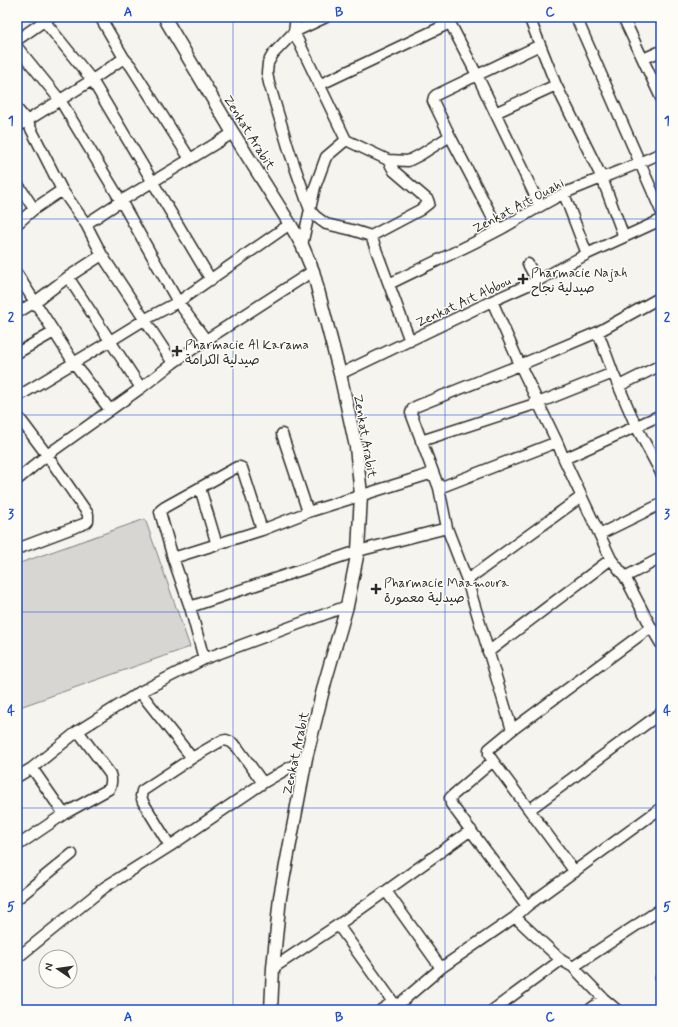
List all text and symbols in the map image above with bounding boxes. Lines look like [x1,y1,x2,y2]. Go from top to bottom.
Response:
text: A [124,4,132,21]
text: B [335,4,344,21]
text: C [545,4,555,21]
street label: Zenkat Arabit [219,92,279,173]
text: 1 [8,113,14,130]
text: 1 [664,113,670,130]
street label: Zenkat Ait Ouahi [470,175,567,238]
place label: Pharmacie Najah صيدلية نجاح [531,265,627,297]
street label: Zenkat Ait Abbou [413,273,514,332]
marker: Pharmacie Najah صيدلية نجاح [518,274,528,284]
text: 2 [8,309,15,326]
text: 2 [664,309,671,326]
place label: Pharmacie Al Karama صيدلية الكرامة [185,337,309,369]
marker: Pharmacie Al Karama صيدلية الكرامة [172,346,182,356]
street label: Zenkat Arabit [349,393,380,480]
text: 3 [8,506,14,523]
text: 3 [664,506,670,523]
place label: Pharmacie Maamoura صيدلية معمورة [384,575,509,607]
marker: Pharmacie Maamoura صيدلية معمورة [371,584,381,594]
text: 4 [7,703,15,720]
text: 4 [663,703,671,720]
street label: Zenkat Arabit [279,710,314,796]
text: 5 [7,899,15,916]
text: 5 [663,899,671,916]
north arrow [38,949,78,989]
text: N [42,962,57,972]
text: A [124,1009,132,1026]
text: B [335,1009,344,1026]
text: C [545,1009,555,1026]

